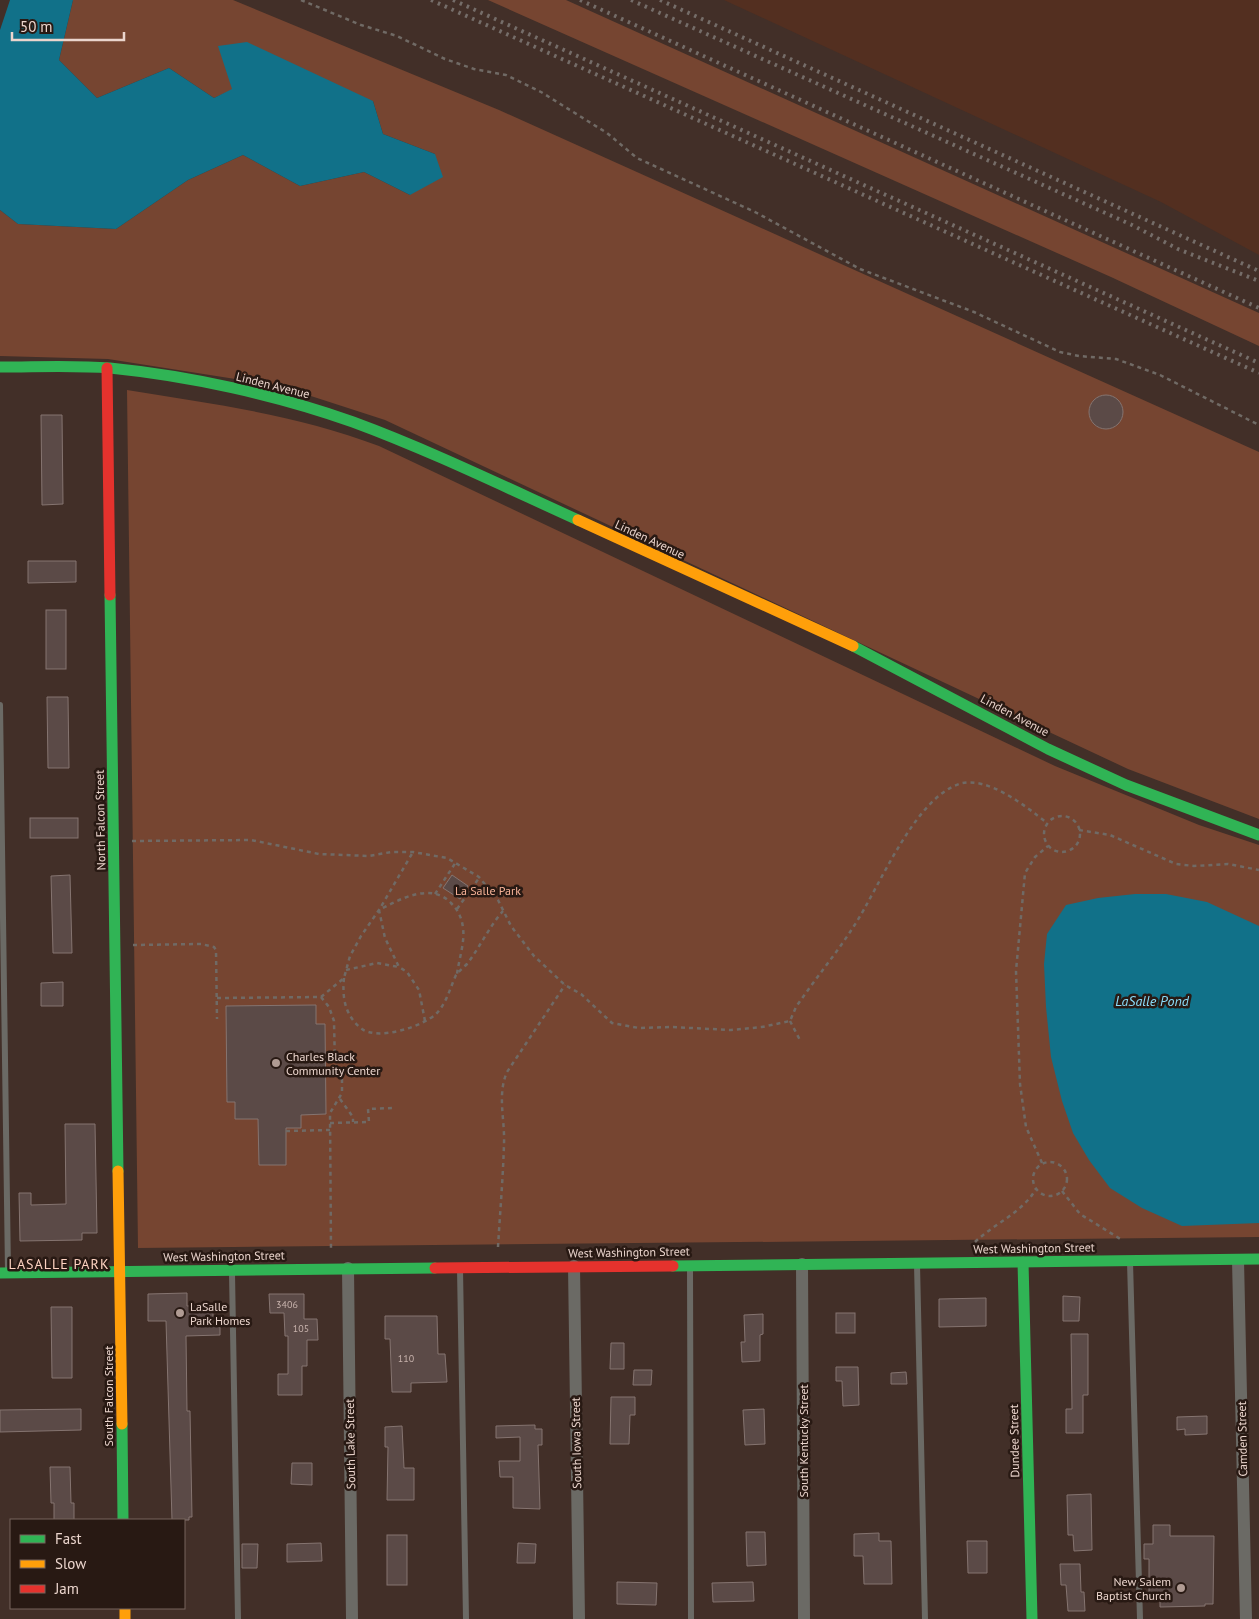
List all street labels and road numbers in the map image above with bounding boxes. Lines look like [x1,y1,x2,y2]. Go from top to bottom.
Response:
street label: Linden Avenue [235,369,311,401]
street label: Linden Avenue [613,516,687,562]
street label: Linden Avenue [978,691,1052,739]
street label: North Falcon Street [92,770,108,870]
street label: West Washington Street [973,1239,1095,1257]
street label: West Washington Street [568,1243,690,1261]
street label: West Washington Street [163,1247,285,1265]
street label: South Falcon Street [101,1346,116,1446]
street label: South Kentucky Street [796,1384,811,1498]
street label: South Iowa Street [568,1397,584,1489]
street label: South Lake Street [342,1399,358,1489]
street label: Camden Street [1234,1401,1250,1477]
street label: Dundee Street [1006,1404,1022,1478]

